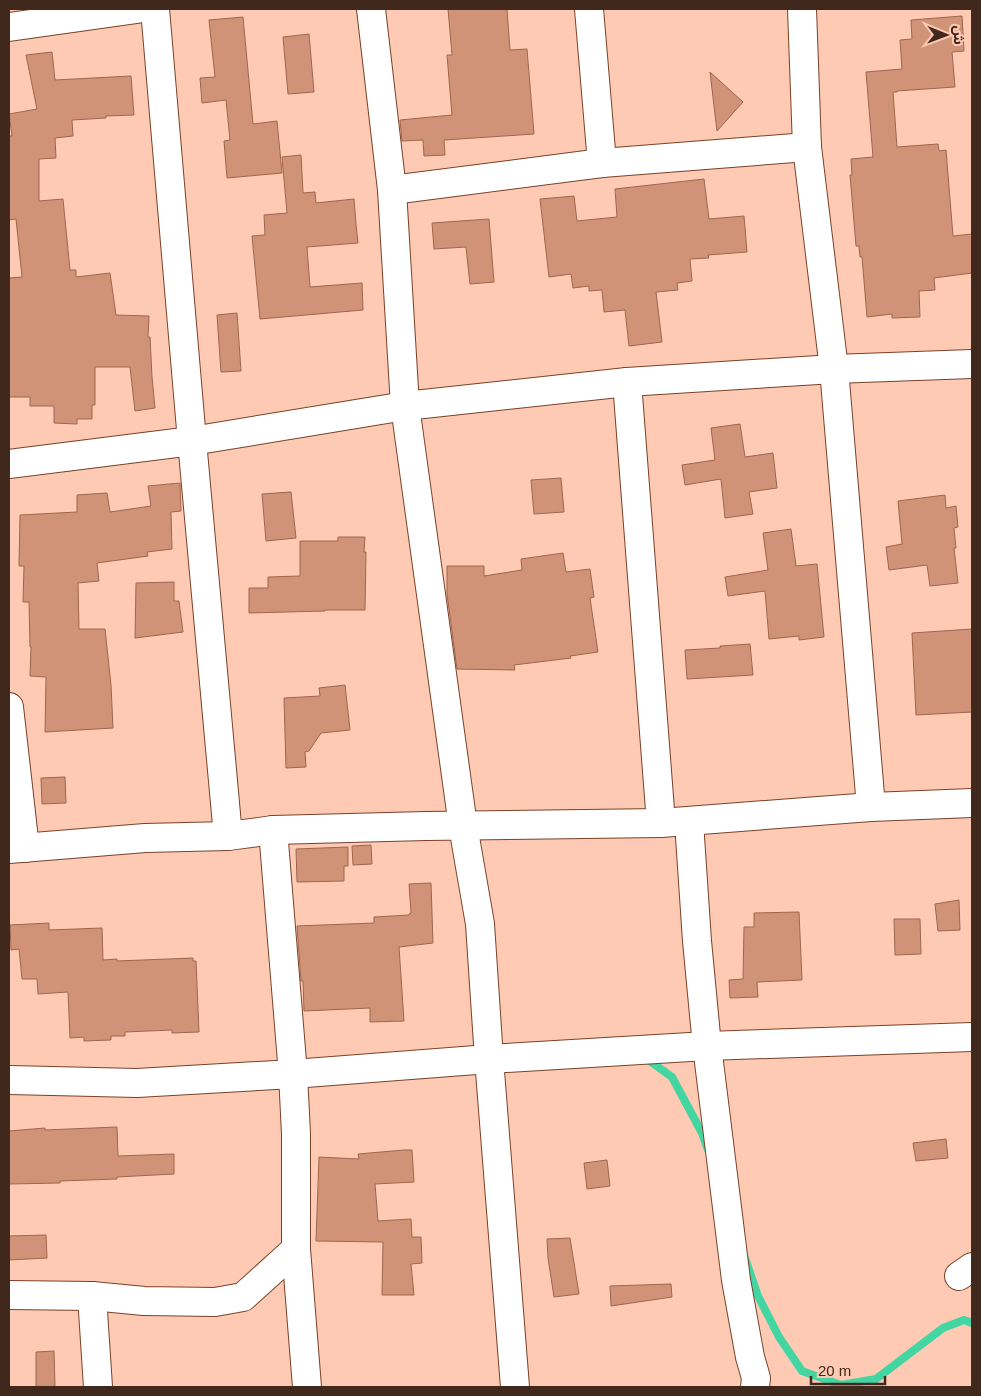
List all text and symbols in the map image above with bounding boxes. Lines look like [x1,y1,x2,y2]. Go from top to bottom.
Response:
north arrow [921,10,971,60]
text: ش [951,25,967,45]
scale bar [811,1354,885,1386]
text: 20 m [818,1362,851,1379]

